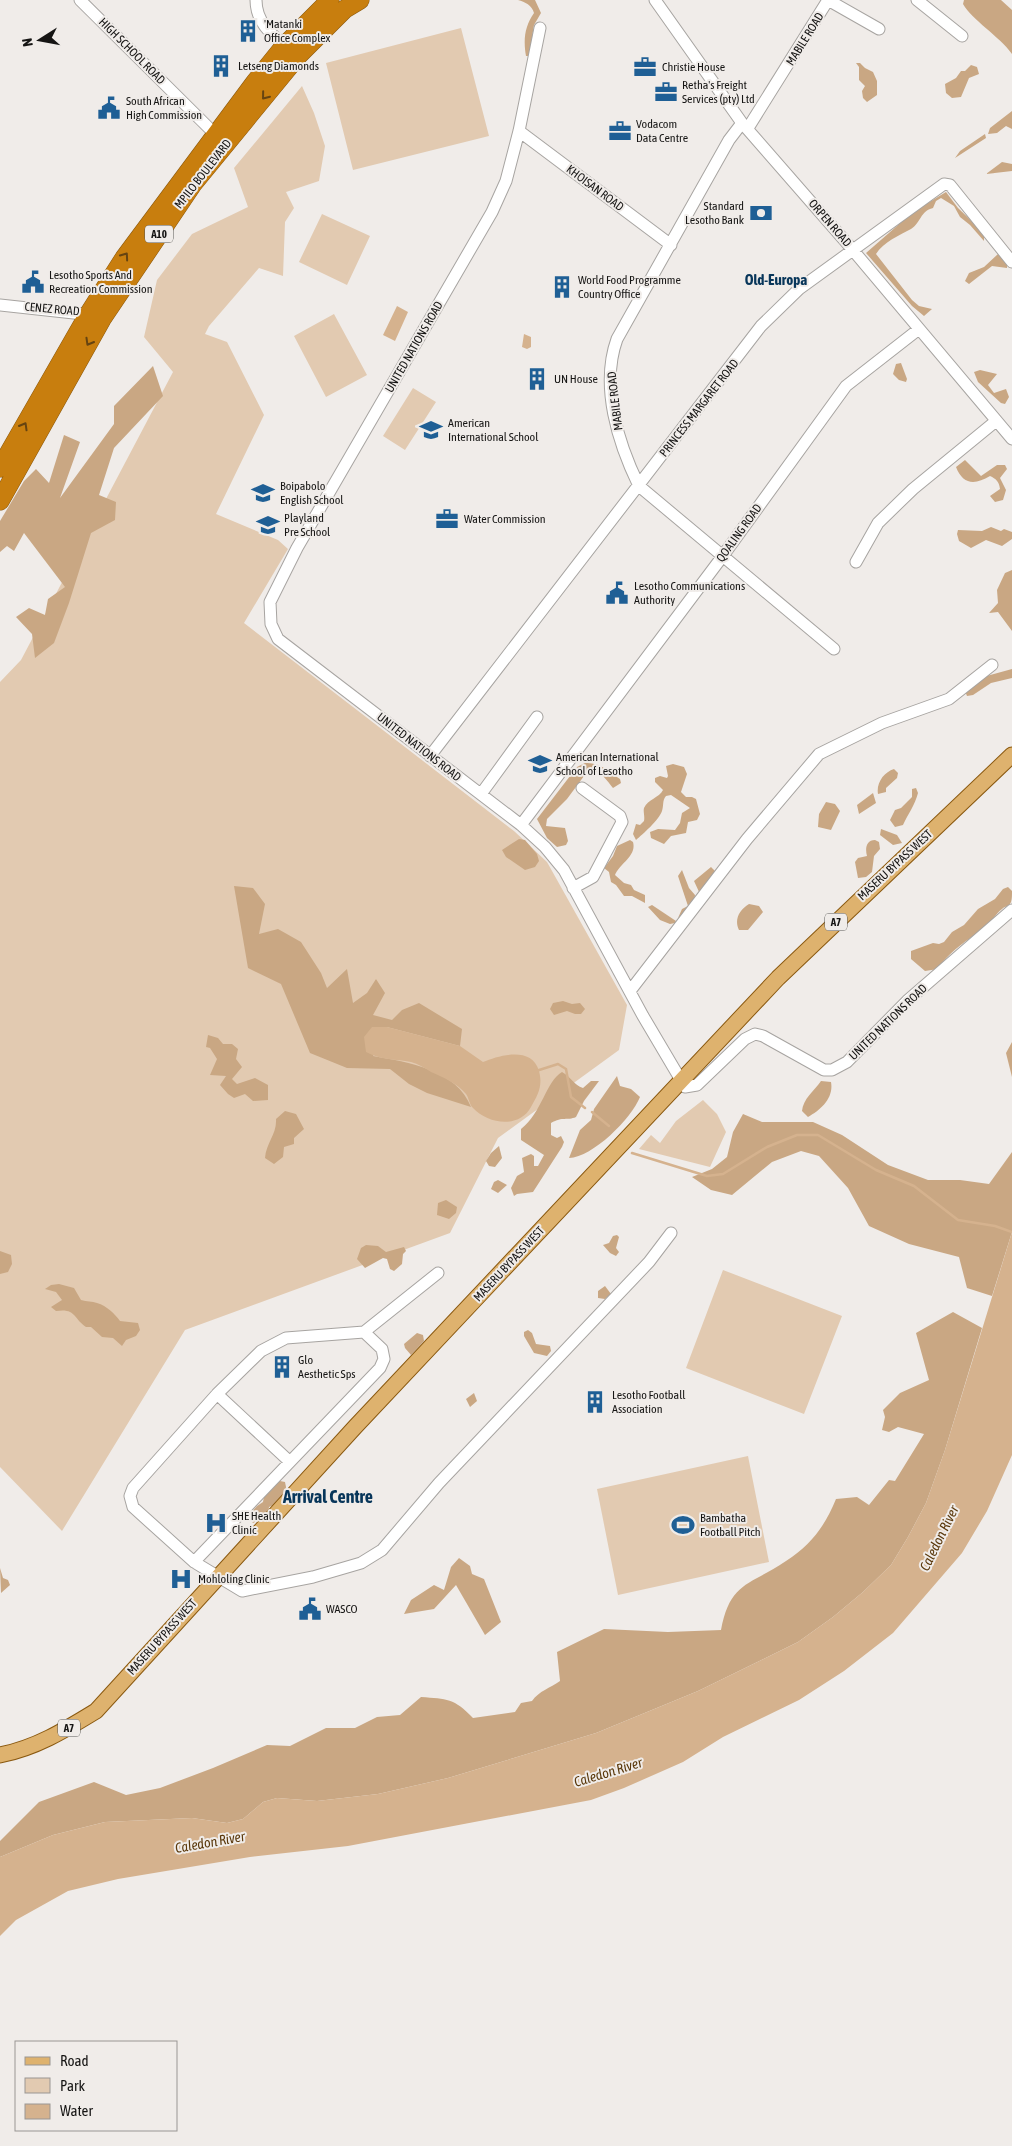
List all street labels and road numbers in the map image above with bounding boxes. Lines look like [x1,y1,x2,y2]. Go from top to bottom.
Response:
street label: MABILE ROAD [783,10,827,68]
street label: HIGH SCHOOL ROAD [96,15,168,87]
street label: MPILO BOULEVARD [172,136,234,211]
street label: KHOISAN ROAD [564,162,627,214]
street label: ORPEN ROAD [806,196,855,250]
road number: A10 [145,225,173,242]
street label: UNITED NATIONS ROAD [382,299,446,395]
street label: CENEZ ROAD [24,300,80,318]
street label: PRINCESS MARGARET ROAD [657,356,742,460]
street label: MABILE ROAD [604,370,626,431]
street label: QOALING ROAD [713,501,765,565]
street label: UNITED NATIONS ROAD [374,710,464,784]
street label: MASERU BYPASS WEST [855,826,936,903]
road number: A7 [825,914,847,930]
street label: UNITED NATIONS ROAD [846,981,930,1063]
street label: MASERU BYPASS WEST [471,1223,548,1304]
street label: MASERU BYPASS WEST [124,1596,200,1678]
road number: A7 [58,1720,80,1736]

